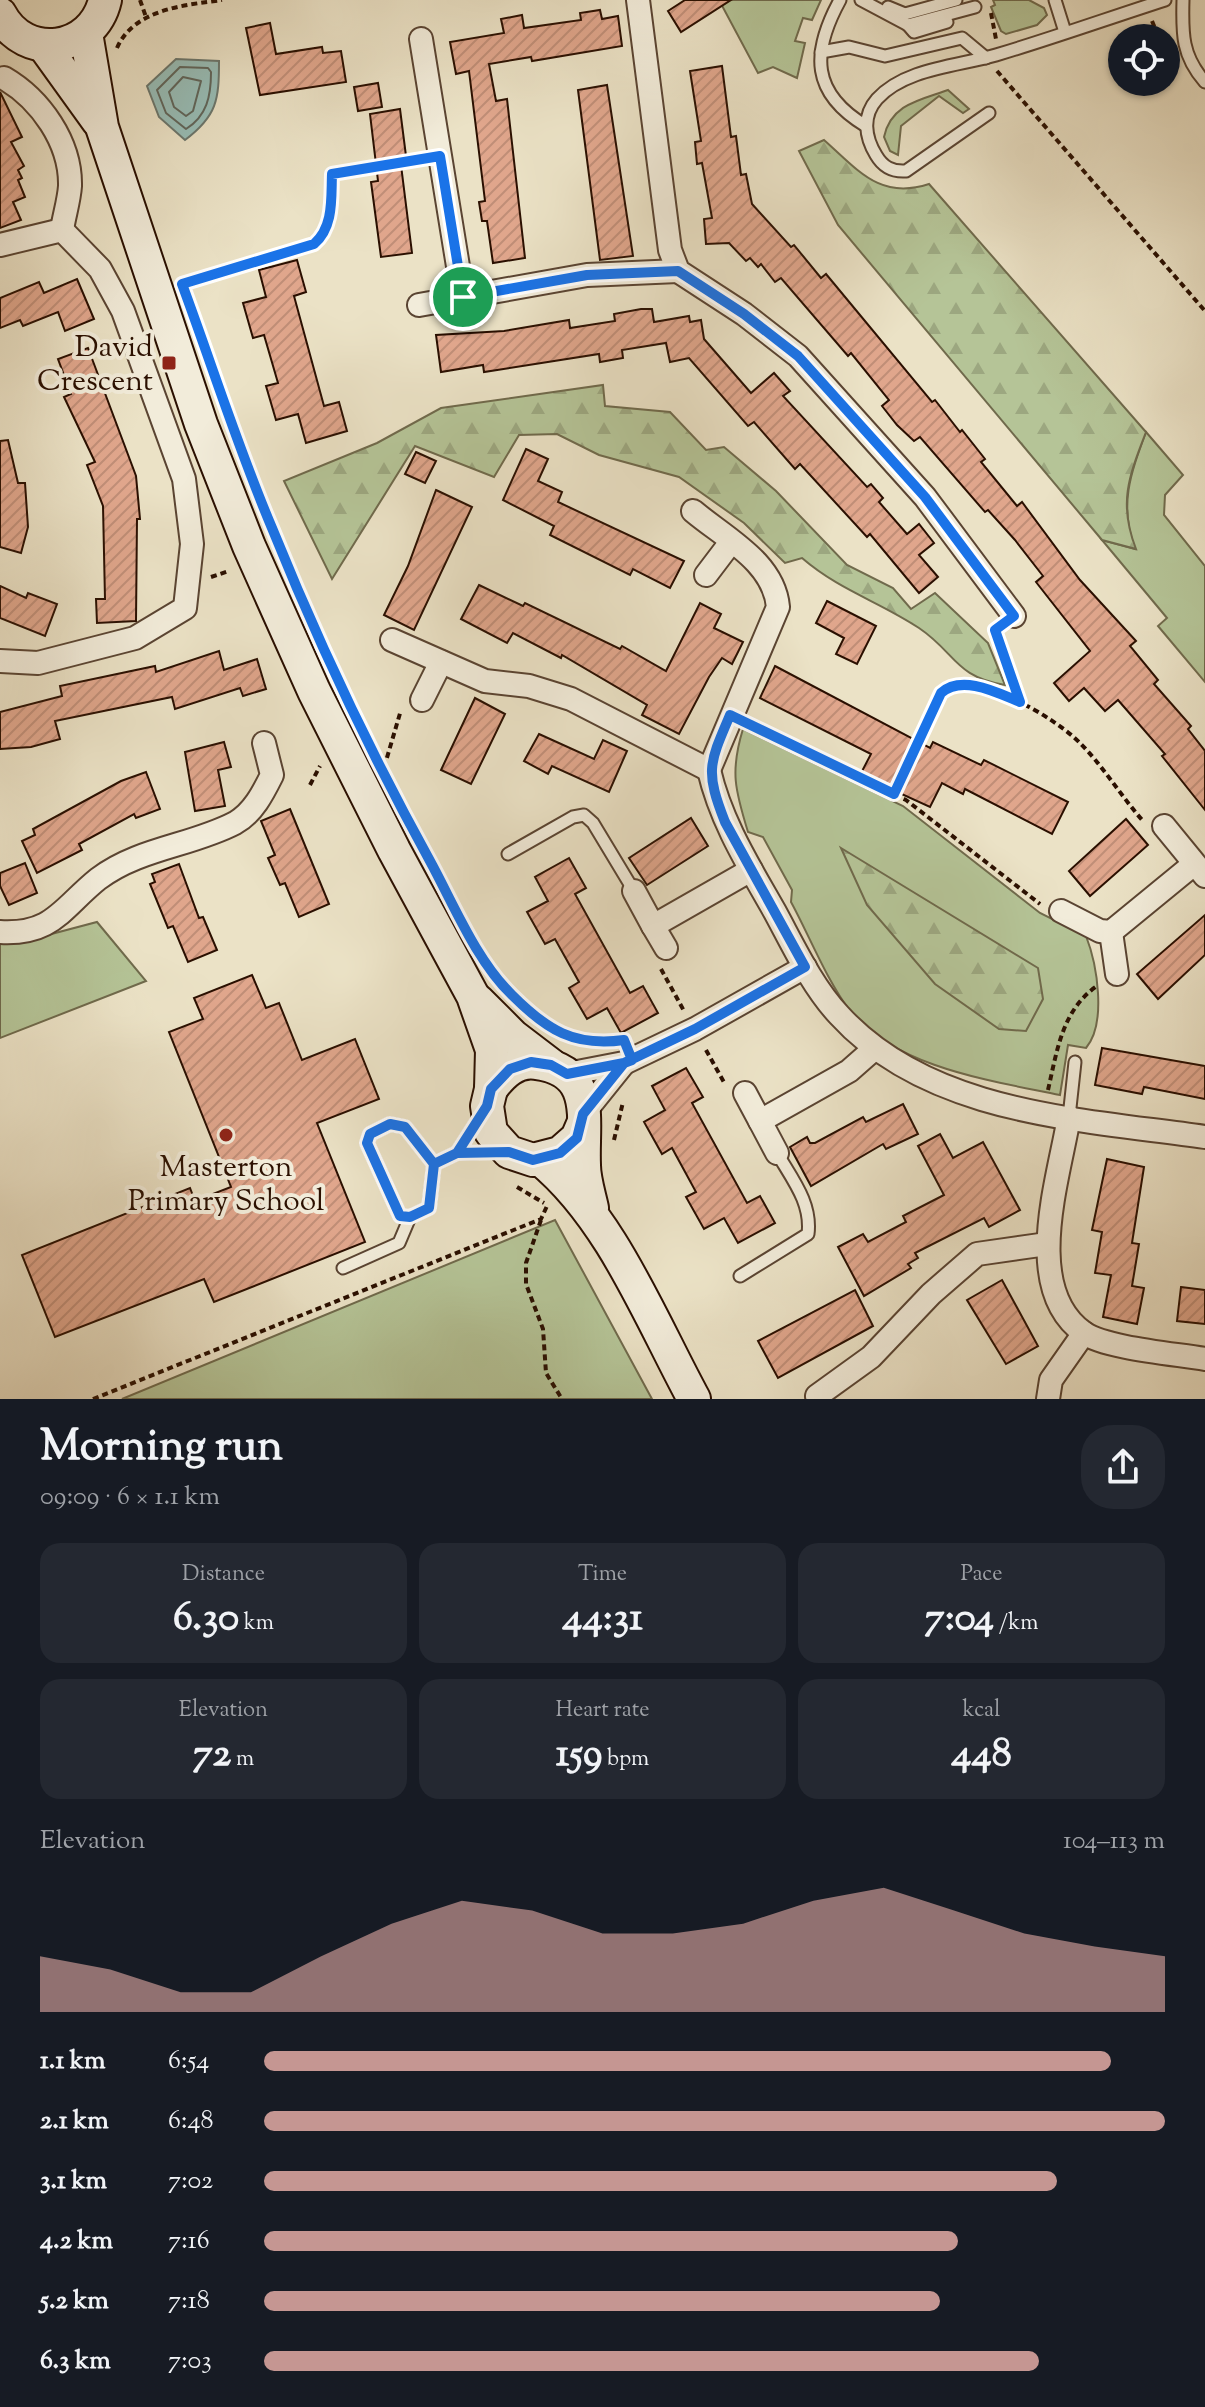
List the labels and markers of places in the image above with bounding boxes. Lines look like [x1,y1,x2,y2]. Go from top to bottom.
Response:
pin [429,263,497,331]
place label: David Crescent [37,327,153,404]
marker: David Crescent [160,354,178,372]
marker: Masterton Primary School [217,1126,235,1144]
place label: Masterton Primary School [128,1147,324,1224]

